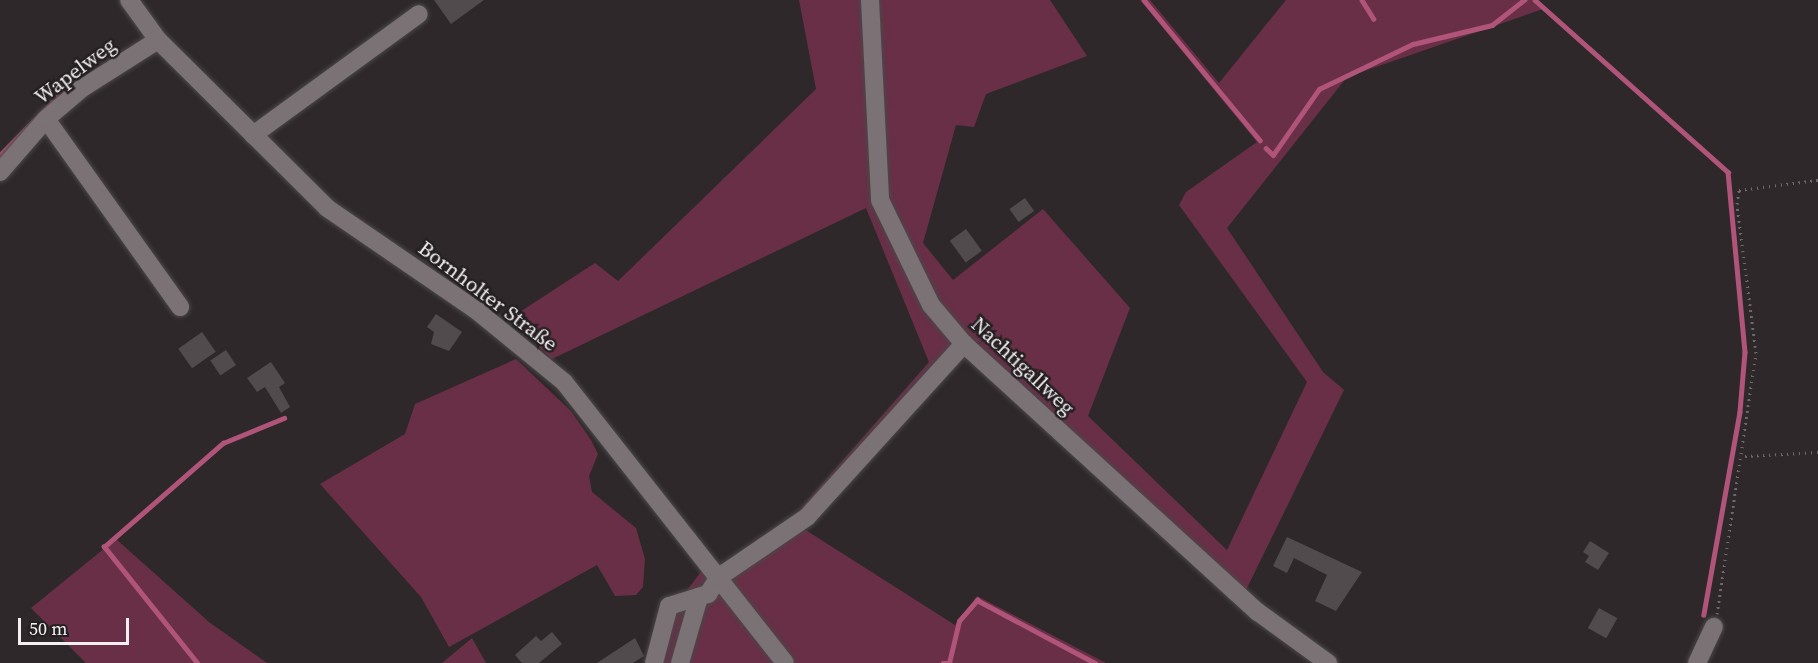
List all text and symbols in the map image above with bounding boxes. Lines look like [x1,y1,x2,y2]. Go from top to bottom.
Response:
street label: Wapelweg [29,32,121,110]
street label: Bornholter Straße [413,235,563,357]
street label: Nachtigallweg [966,312,1080,420]
scale bar [21,606,132,644]
text: 50 m [29,616,67,641]

